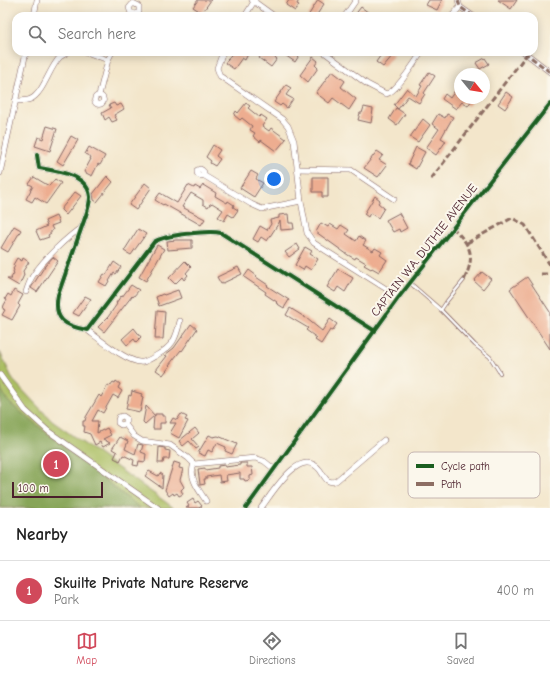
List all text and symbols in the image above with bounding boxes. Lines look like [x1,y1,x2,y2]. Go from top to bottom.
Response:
search box [12,12,538,56]
icon: search [26,23,48,45]
text: Search here [58,25,136,43]
north arrow [454,68,490,104]
your location [264,169,284,189]
street label: CAPTAIN W.A. DUTHIE AVENUE [368,181,480,319]
pin: 1 [43,449,69,479]
legend [408,452,540,498]
text: Cycle path [441,460,490,473]
text: Path [441,478,462,491]
scale bar [12,480,103,499]
text: 100 m [18,482,49,495]
text: Nearby [16,525,67,544]
text: Skuilte Private Nature Reserve [54,574,248,592]
text: 1 [26,583,32,598]
text: 400 m [497,583,534,598]
text: Park [54,592,79,607]
tab: Map [76,630,98,667]
tab: Directions [249,630,296,667]
tab: Saved [447,630,474,667]

